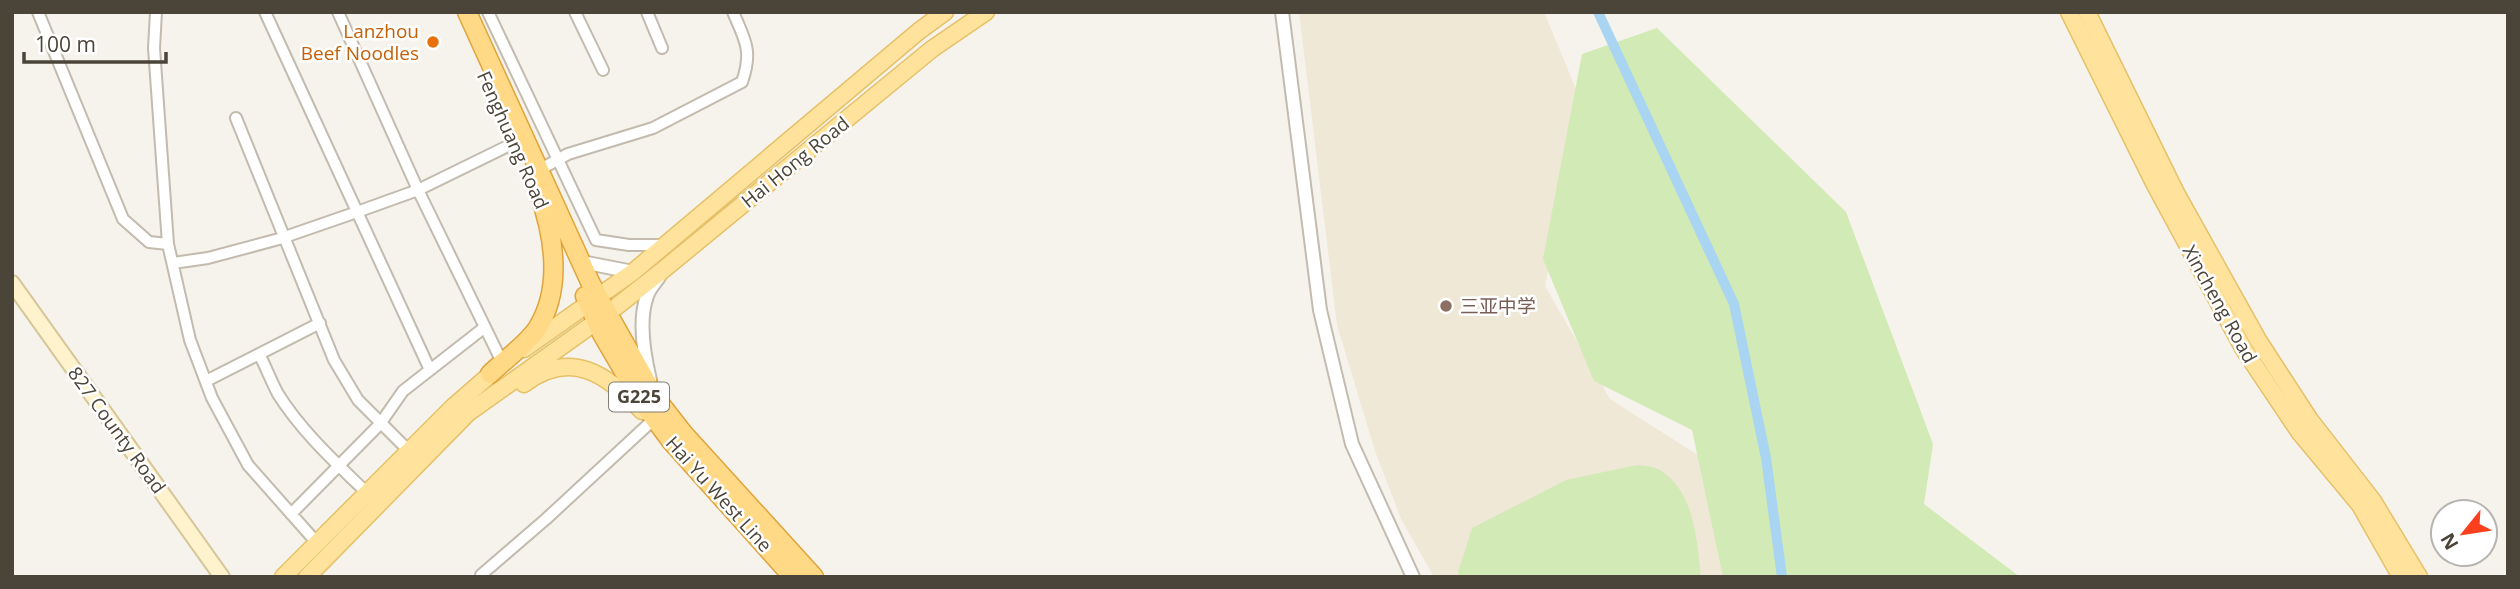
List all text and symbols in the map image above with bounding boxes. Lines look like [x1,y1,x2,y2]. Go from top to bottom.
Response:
place label: Lanzhou Beef Noodles [301,18,419,66]
scale bar [24,21,166,65]
text: 100 m [35,30,96,58]
marker: Lanzhou Beef Noodles [425,34,441,50]
street label: Fenghuang Road [471,67,555,213]
street label: Hai Hong Road [736,110,854,214]
street label: Xincheng Road [2177,240,2263,368]
place label: 三亚中学 [1460,293,1536,319]
marker: 三亚中学 [1438,298,1454,314]
street label: 827 County Road [62,361,172,499]
road number: G225 [609,382,669,412]
street label: Hai Yu West Line [660,430,778,558]
north arrow [2429,498,2499,568]
text: N [2434,528,2464,555]

